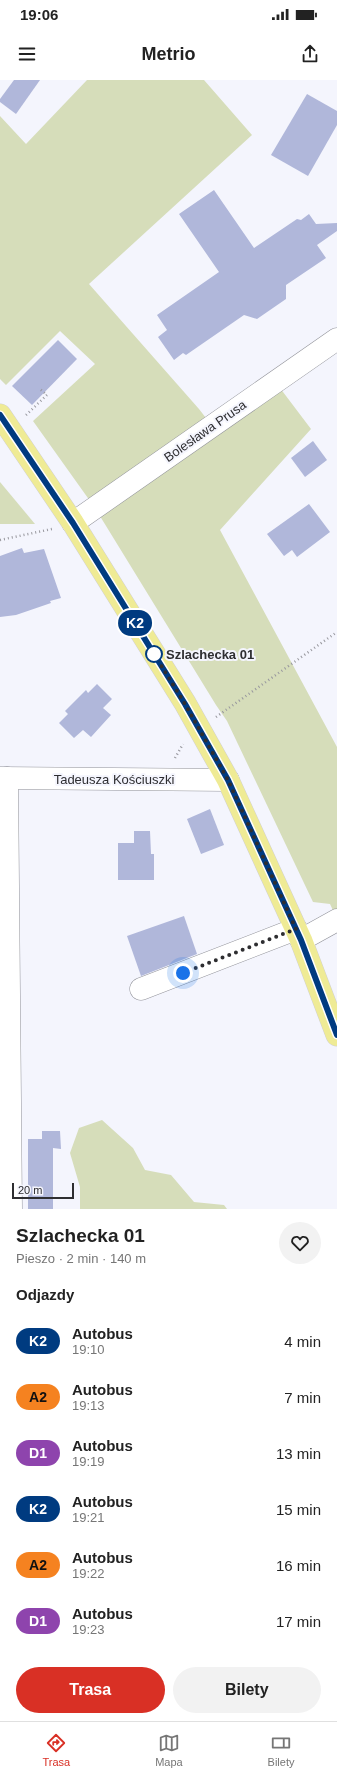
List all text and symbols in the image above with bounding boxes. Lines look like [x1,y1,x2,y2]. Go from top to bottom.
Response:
text: 19:06 [20,6,58,23]
icon: menu [16,43,38,65]
icon: share [299,43,321,65]
text: Metrio [142,44,196,64]
street label: Bolesława Prusa [161,397,250,465]
line badge: K2 [117,610,153,636]
text: K2 [126,615,144,631]
marker: Szlachecka 01 [145,645,163,663]
place label: Szlachecka 01 [166,647,254,662]
street label: Tadeusza Kościuszki [54,772,174,787]
your location [173,963,193,983]
scale bar [12,1181,74,1200]
text: 20 m [18,1184,42,1196]
button: heart [279,1222,321,1264]
text: Szlachecka 01 [16,1225,145,1246]
text: Pieszo · 2 min · 140 m [16,1251,146,1266]
text: Odjazdy [16,1286,74,1303]
text: Autobus [72,1325,133,1342]
text: K2 [29,1333,47,1349]
text: 4 min [284,1333,321,1350]
text: 19:10 [72,1342,105,1357]
text: Autobus [72,1381,133,1398]
text: A2 [29,1389,47,1405]
text: 7 min [284,1389,321,1406]
text: 19:13 [72,1398,105,1413]
text: Autobus [72,1437,133,1454]
text: D1 [29,1445,47,1461]
text: 13 min [276,1445,321,1462]
text: 19:19 [72,1454,105,1469]
text: Autobus [72,1493,133,1510]
text: K2 [29,1501,47,1517]
text: 15 min [276,1501,321,1518]
text: 19:21 [72,1510,105,1525]
text: Autobus [72,1549,133,1566]
text: A2 [29,1557,47,1573]
text: 16 min [276,1557,321,1574]
text: 19:22 [72,1566,105,1581]
text: Autobus [72,1605,133,1622]
text: D1 [29,1613,47,1629]
text: 17 min [276,1613,321,1630]
text: 19:23 [72,1622,105,1637]
button: Trasa [16,1667,165,1713]
button: Bilety [173,1667,321,1713]
tab: Trasa [42,1732,70,1768]
tab: Mapa [155,1732,183,1768]
tab: Bilety [268,1732,295,1768]

